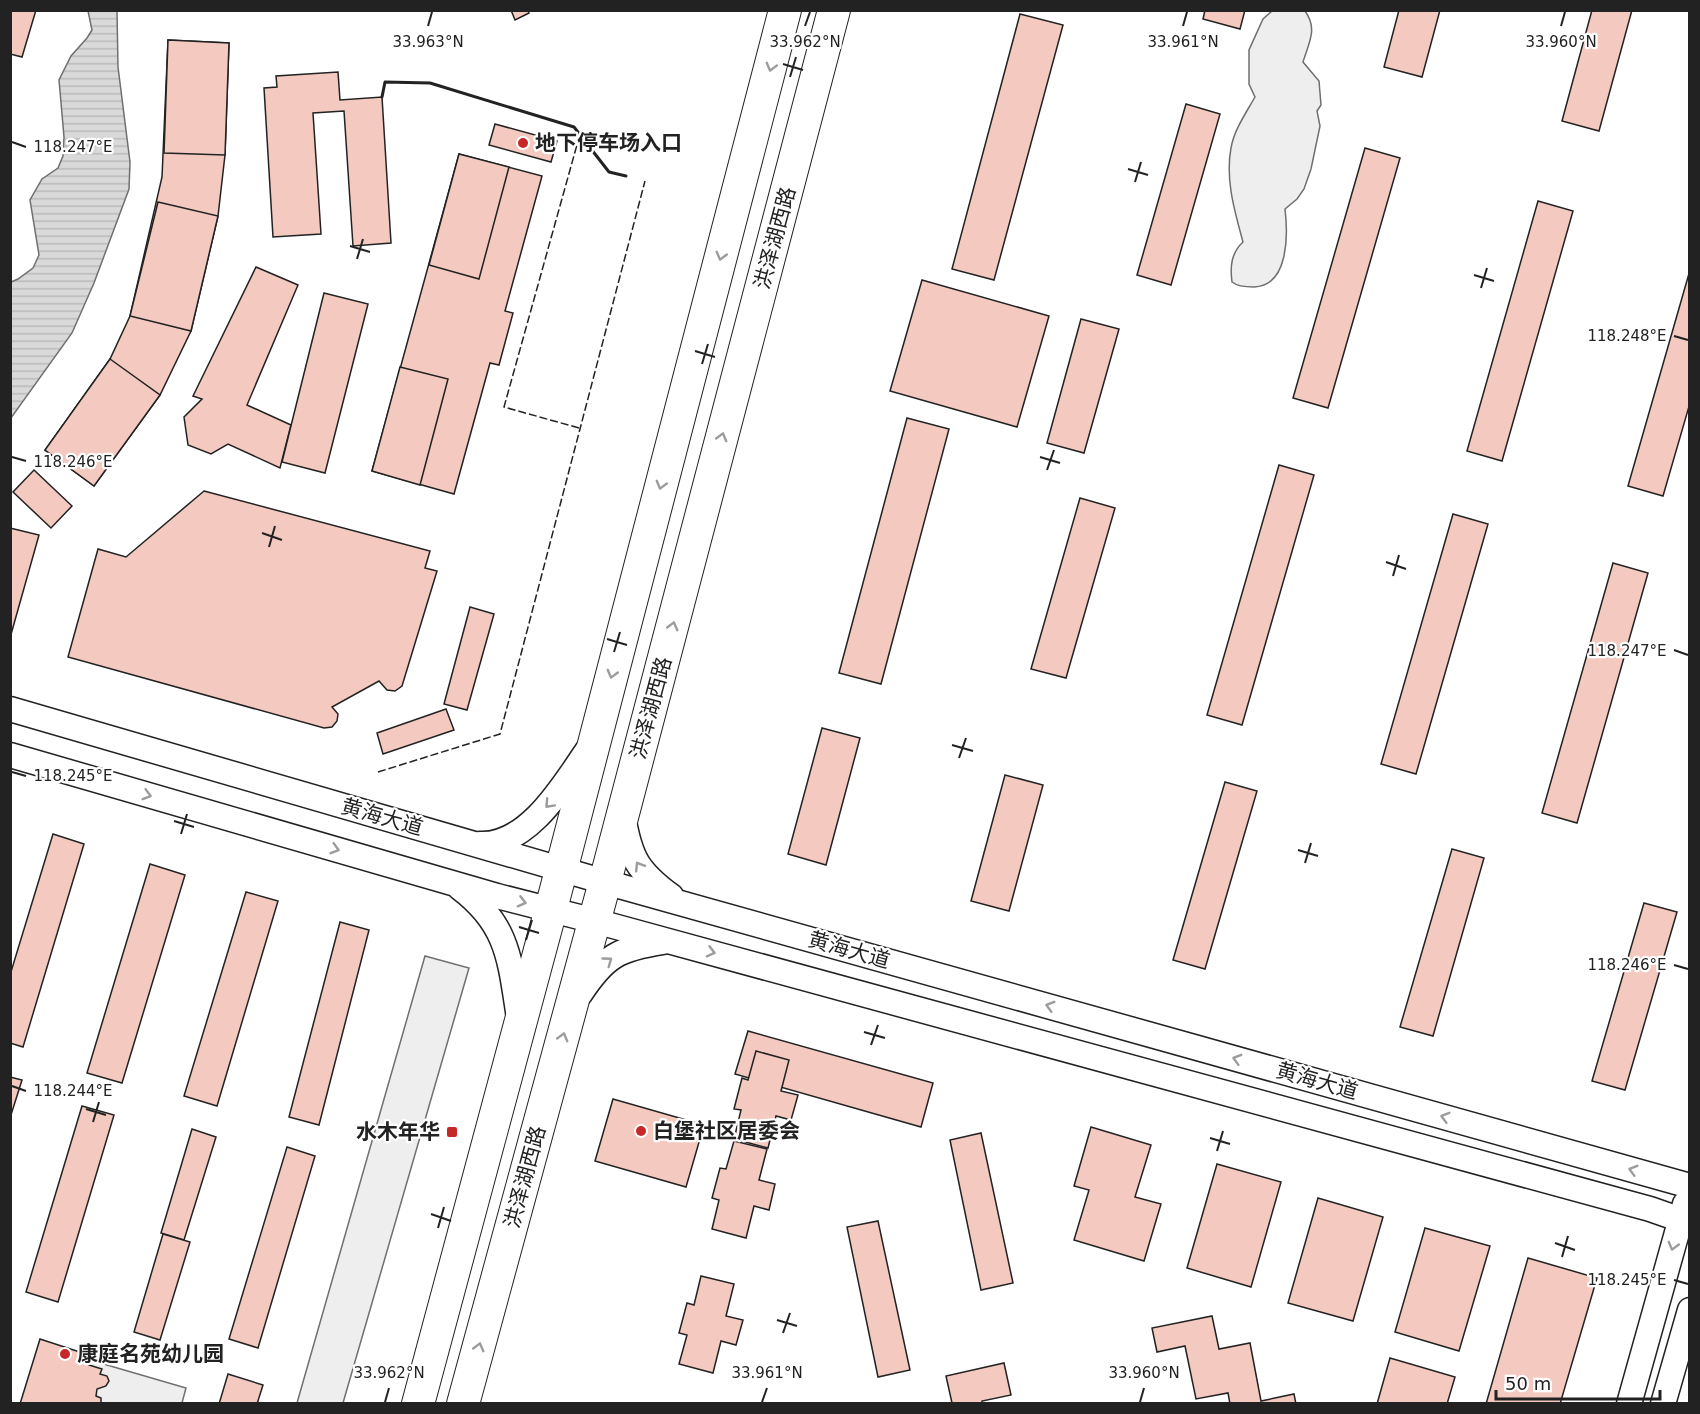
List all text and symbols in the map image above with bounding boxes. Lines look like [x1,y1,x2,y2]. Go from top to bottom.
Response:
text: 33.963°N [392,33,464,51]
text: 33.962°N [769,33,841,51]
text: 33.961°N [1147,33,1219,51]
text: 33.960°N [1525,33,1597,51]
one-way arrow [765,62,778,72]
place label: 地下停车场入口 [535,131,682,155]
marker: 地下停车场入口 [516,136,530,150]
text: 118.247°E [33,138,113,156]
street label: 洪泽湖西路 [750,184,800,292]
one-way arrow [716,251,729,261]
text: 118.248°E [1587,327,1667,345]
one-way arrow [715,432,728,442]
text: 118.246°E [33,453,113,471]
one-way arrow [656,480,669,490]
one-way arrow [665,621,678,631]
text: 118.247°E [1587,642,1667,660]
street label: 洪泽湖西路 [626,654,676,762]
one-way arrow [607,669,620,679]
text: 118.245°E [33,767,113,785]
one-way arrow [142,787,152,800]
street label: 黄海大道 [338,794,426,840]
one-way arrow [545,797,556,808]
one-way arrow [329,842,340,854]
one-way arrow [635,862,646,873]
one-way arrow [517,895,527,908]
street label: 黄海大道 [805,927,893,973]
one-way arrow [705,945,715,958]
text: 118.246°E [1587,956,1667,974]
one-way arrow [601,957,612,968]
one-way arrow [1045,1001,1055,1014]
one-way arrow [556,1032,568,1043]
one-way arrow [1233,1054,1243,1066]
street label: 黄海大道 [1273,1058,1361,1104]
text: 118.244°E [33,1082,113,1100]
one-way arrow [1441,1112,1451,1125]
place label: 白堡社区居委会 [653,1119,800,1143]
place label: 水木年华 [356,1120,440,1144]
street label: 洪泽湖西路 [500,1123,550,1231]
marker: 白堡社区居委会 [634,1124,648,1138]
marker: 水木年华 [445,1125,459,1139]
one-way arrow [1628,1165,1639,1177]
one-way arrow [1667,1241,1680,1251]
text: 118.245°E [1587,1271,1667,1289]
place label: 康庭名苑幼儿园 [77,1342,224,1366]
one-way arrow [472,1342,484,1353]
marker: 康庭名苑幼儿园 [58,1347,72,1361]
scale bar [1496,1363,1660,1401]
text: 33.962°N [353,1364,425,1382]
text: 33.961°N [731,1364,803,1382]
text: 33.960°N [1108,1364,1180,1382]
text: 50 m [1505,1373,1551,1394]

